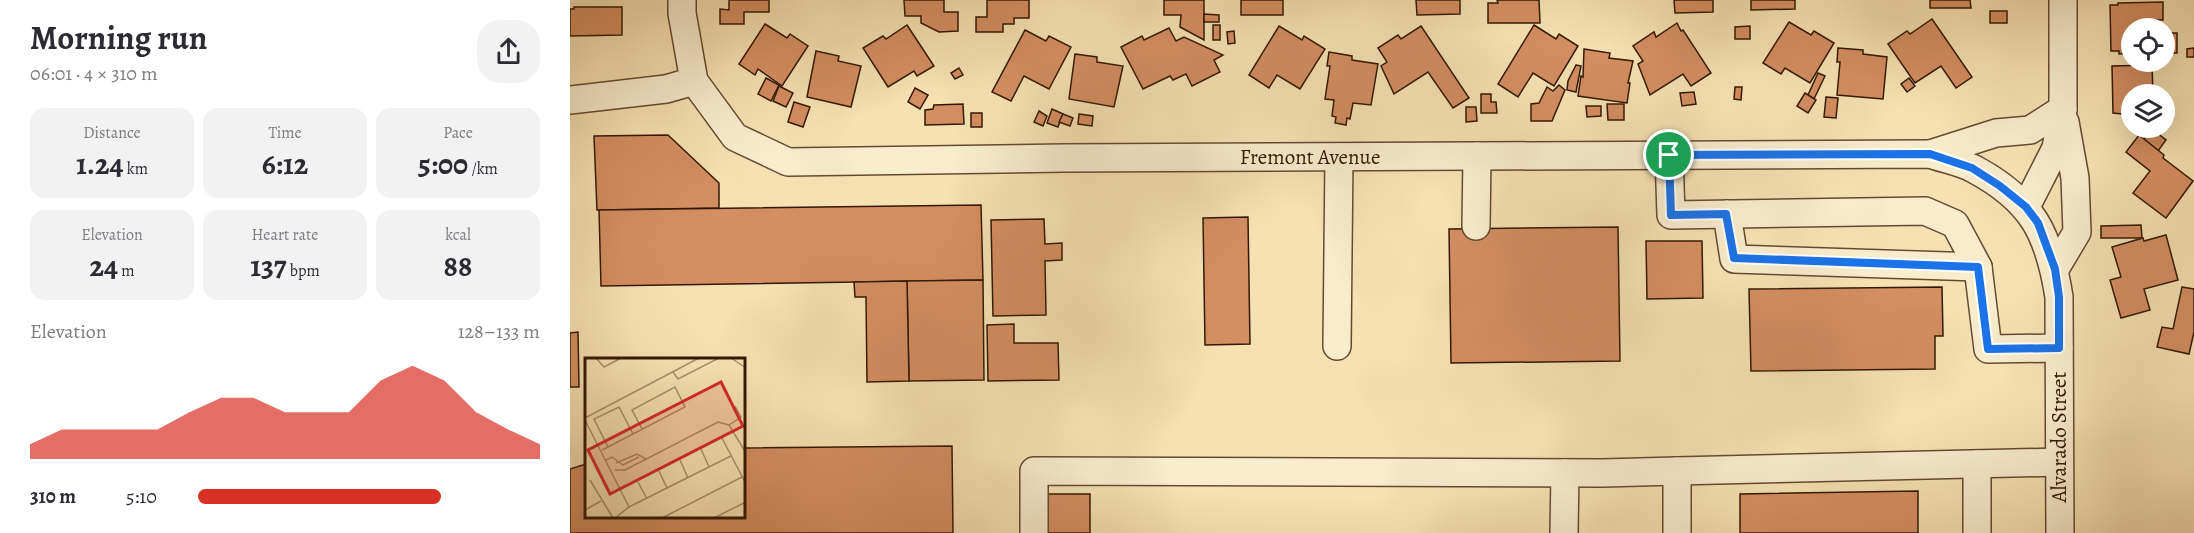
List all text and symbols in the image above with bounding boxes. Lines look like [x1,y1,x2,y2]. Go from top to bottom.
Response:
text: Morning run [30,15,207,60]
map controls [2121,18,2175,138]
button: locate [2121,18,2175,72]
button: share [477,20,540,83]
text: 06:01 · 4 × 310 m [30,60,158,87]
button: layers [2121,84,2175,138]
text: Distance [83,122,141,144]
text: Time [268,122,302,144]
text: Pace [443,122,473,144]
pin [1643,129,1694,180]
icon: arrive [1652,138,1685,171]
street label: Fremont Avenue [1240,143,1380,171]
text: 1.24 [76,144,124,184]
text: 6:12 [262,144,308,184]
text: 5:00 [418,144,468,184]
text: km [124,158,148,180]
text: /km [468,158,498,180]
text: Elevation [81,224,143,246]
text: Heart rate [252,224,318,246]
text: kcal [445,224,471,246]
text: 24 [89,246,118,286]
text: 137 [250,246,287,286]
text: 88 [444,246,472,286]
text: m [118,260,135,282]
text: bpm [287,260,320,282]
text: Elevation [30,318,107,345]
text: 128–133 m [458,318,540,345]
inset map [585,358,746,518]
street label: Alvarado Street [2045,371,2073,503]
text: 310 m [30,483,76,510]
text: 5:10 [126,483,157,510]

